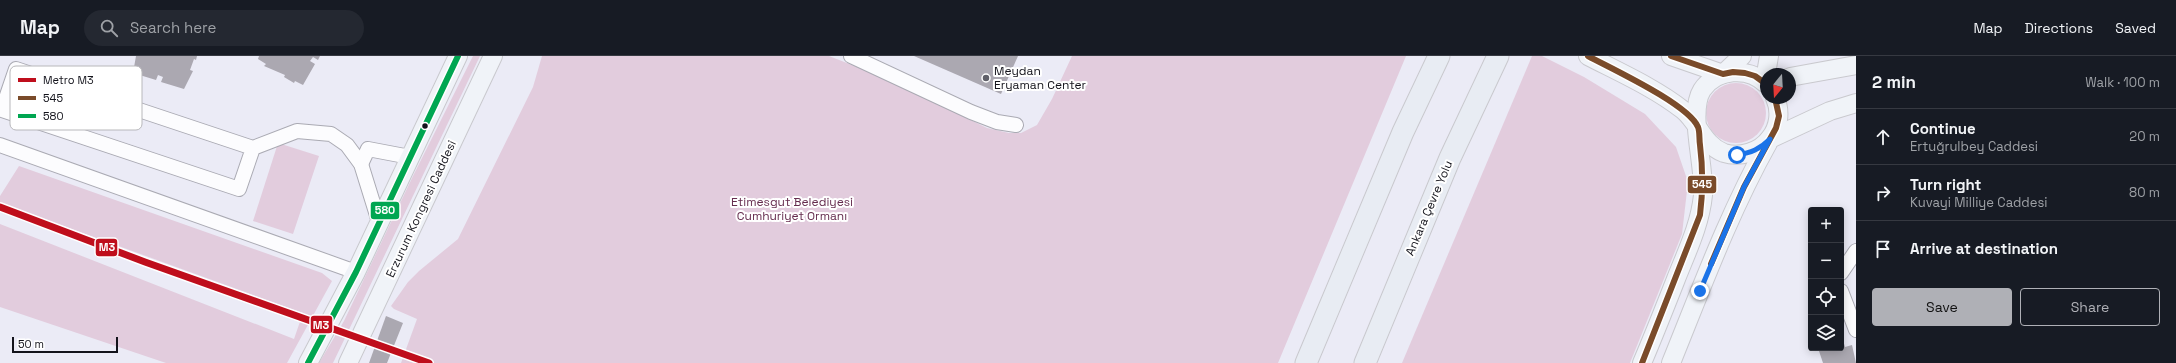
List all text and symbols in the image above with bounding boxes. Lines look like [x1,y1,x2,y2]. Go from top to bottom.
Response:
search box [84,10,364,46]
text: Map [20,15,60,40]
icon: search [98,17,120,39]
text: Search here [130,18,216,37]
text: Map [1973,19,2003,37]
text: Directions [2025,19,2093,37]
text: Saved [2115,19,2156,37]
place label: Meydan Eryaman Center [994,63,1087,93]
legend [10,66,142,130]
north arrow [1760,68,1796,104]
text: 2 min [1872,71,1916,93]
text: Metro M3 [43,73,94,87]
marker: Meydan Eryaman Center [981,73,991,83]
text: Walk · 100 m [2085,74,2160,91]
text: 545 [43,91,63,105]
text: 580 [43,109,64,123]
text: Continue [1910,119,1976,138]
unlabelled marker [420,121,430,131]
icon: ahead [1872,126,1894,148]
text: 20 m [2129,128,2160,145]
street label: Erzurum Kongresi Caddesi [382,138,460,280]
text: Ertuğrulbey Caddesi [1910,138,2038,155]
route start [1728,146,1746,164]
street label: Ankara Çevre Yolu [1402,158,1456,258]
line badge: 545 [1687,175,1717,194]
text: Turn right [1910,175,1981,194]
text: 545 [1692,177,1712,191]
icon: right [1872,182,1894,204]
text: 80 m [2129,184,2160,201]
park label: Etimesgut Belediyesi Cumhuriyet Ormanı [731,194,853,224]
text: Kuvayi Milliye Caddesi [1910,194,2047,211]
line badge: 580 [370,201,400,220]
text: 580 [375,203,395,217]
map controls [1808,207,1844,351]
button: + [1808,207,1844,243]
line badge: M3 [95,238,118,257]
icon: arrive [1872,238,1894,260]
text: Arrive at destination [1910,239,2058,258]
text: M3 [99,240,116,254]
button: − [1808,243,1844,279]
button: locate [1808,279,1844,315]
route end [1691,282,1709,300]
button: Save [1872,288,2012,326]
button: Share [2020,288,2160,326]
line badge: M3 [310,315,333,334]
button: layers [1808,315,1844,351]
text: M3 [313,318,330,332]
scale bar [12,335,118,354]
text: 50 m [18,337,44,351]

